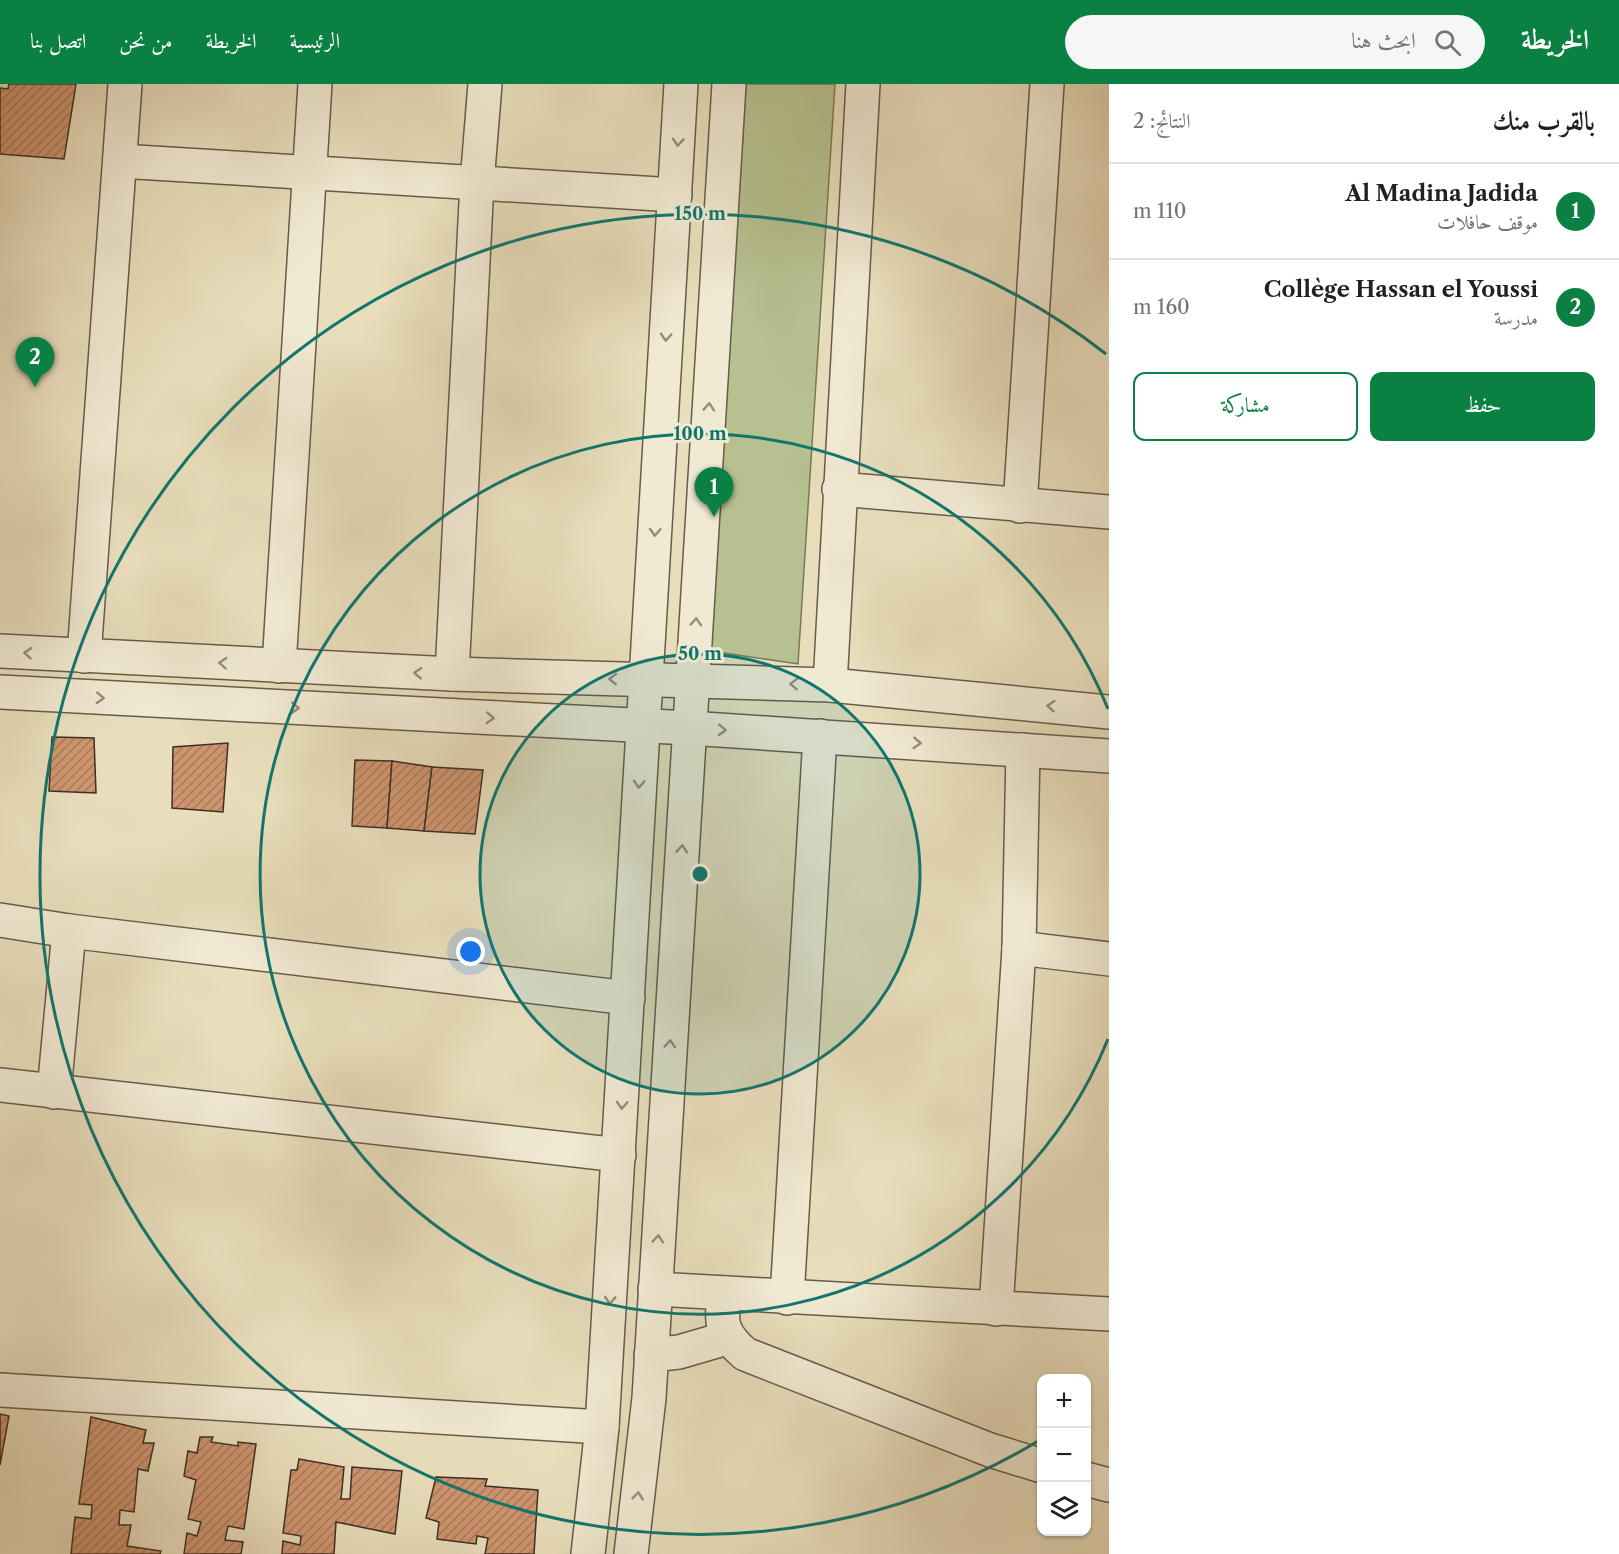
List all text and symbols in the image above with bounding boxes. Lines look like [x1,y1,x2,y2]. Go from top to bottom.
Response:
search box [1065,15,1485,69]
text: الخريطة [1521,22,1589,56]
icon: search [1431,26,1464,59]
text: ابحث هنا [1351,27,1416,54]
text: اتصل بنا [30,28,86,53]
text: من نحن [119,28,172,53]
text: الخريطة [205,28,257,53]
text: الرئيسية [290,28,340,53]
text: بالقرب منك [1492,105,1595,137]
text: النتائج: 2 [1133,109,1191,133]
one-way arrow [671,138,684,147]
text: Al Madina Jadida [1345,180,1538,207]
text: 110 m [1133,199,1186,223]
text: 1 [1571,199,1580,223]
text: 150 m [674,203,726,225]
text: موقف حافلات [1437,210,1538,234]
text: Collège Hassan el Youssi [1264,276,1538,303]
text: 160 m [1133,295,1190,319]
text: 2 [1570,295,1581,319]
text: مدرسة [1494,306,1538,330]
one-way arrow [660,333,673,342]
pin: 2 [15,338,54,387]
button: مشاركة [1133,372,1358,441]
button: حفظ [1370,372,1595,441]
one-way arrow [702,402,715,411]
text: 100 m [673,423,727,445]
pin: 1 [694,468,734,517]
one-way arrow [649,527,662,536]
one-way arrow [689,618,702,627]
text: 50 m [678,643,722,665]
one-way arrow [24,646,33,659]
one-way arrow [219,657,228,670]
one-way arrow [413,666,422,679]
one-way arrow [608,673,617,685]
one-way arrow [789,678,798,690]
one-way arrow [96,691,105,704]
one-way arrow [1046,700,1055,713]
one-way arrow [291,701,300,714]
one-way arrow [485,712,494,725]
one-way arrow [717,724,726,737]
one-way arrow [912,736,921,749]
one-way arrow [633,780,646,789]
one-way arrow [675,845,688,854]
centre of rings [690,864,710,884]
your location [456,937,485,966]
one-way arrow [663,1040,676,1049]
one-way arrow [615,1100,628,1109]
one-way arrow [651,1234,664,1243]
one-way arrow [604,1295,617,1304]
map controls [1037,1374,1091,1536]
button: + [1037,1374,1091,1428]
button: − [1037,1428,1091,1482]
button: layers [1037,1482,1091,1536]
one-way arrow [631,1491,644,1500]

